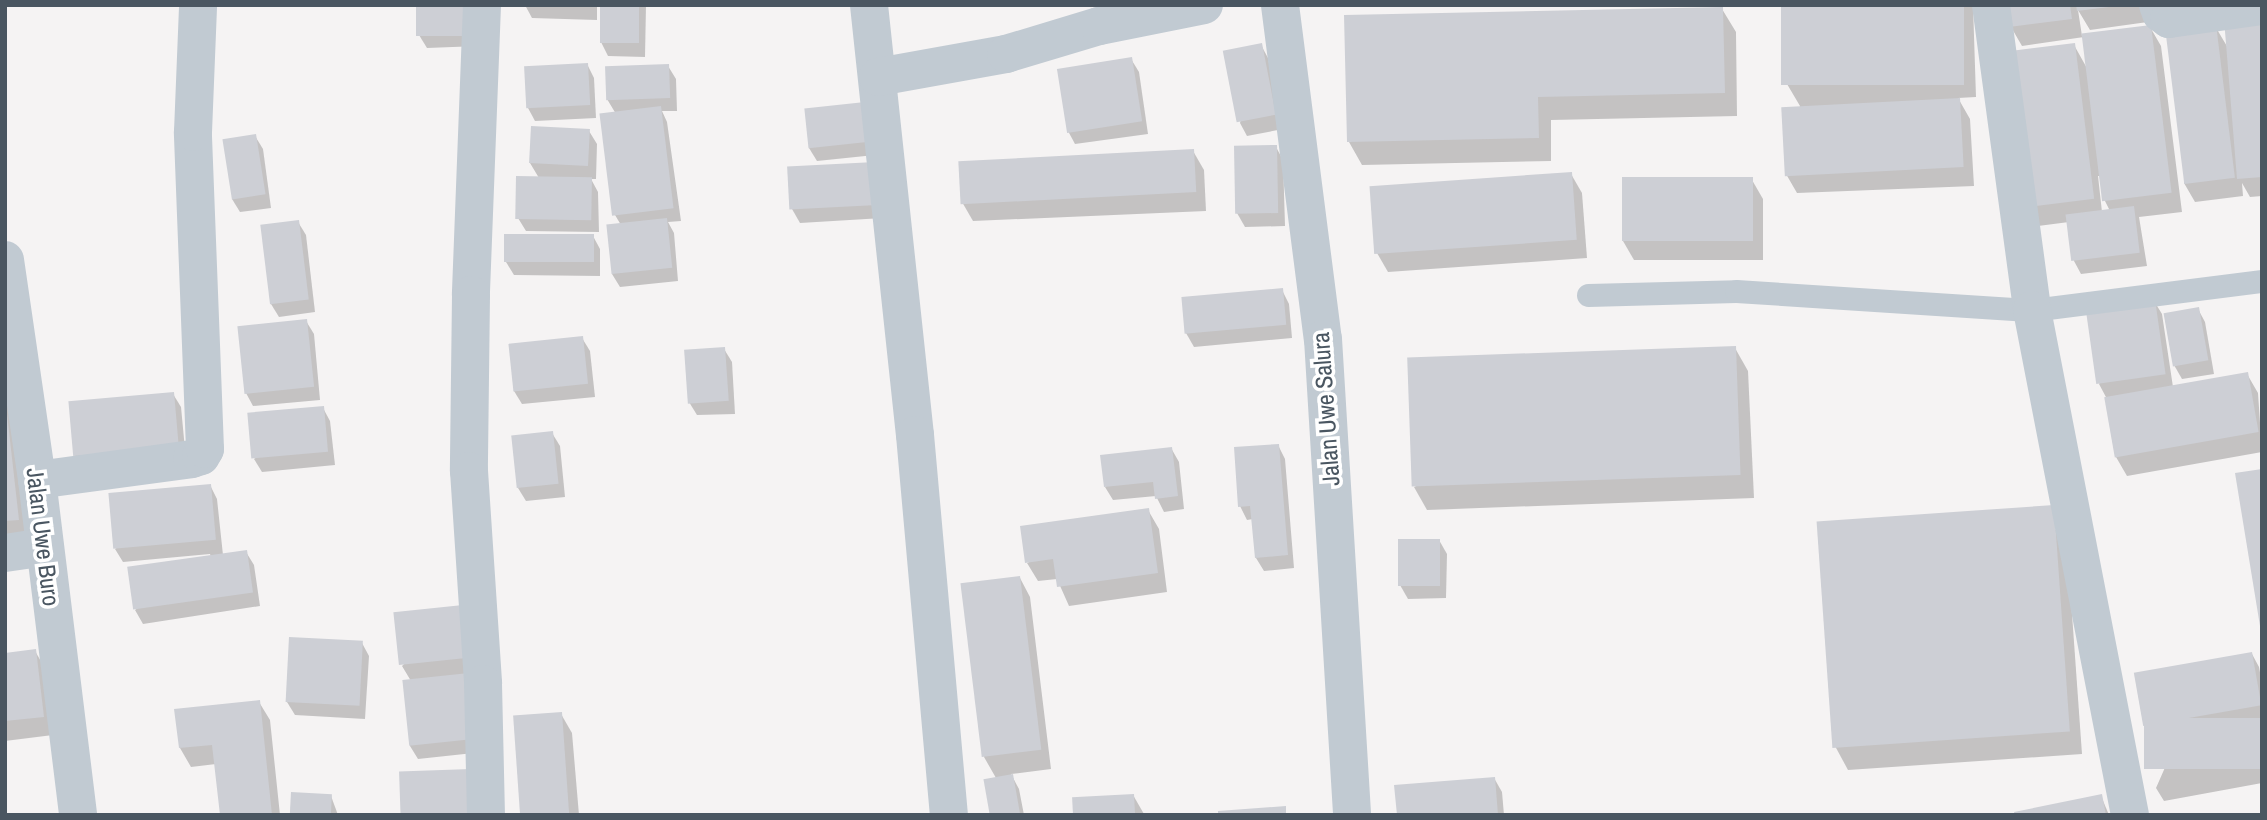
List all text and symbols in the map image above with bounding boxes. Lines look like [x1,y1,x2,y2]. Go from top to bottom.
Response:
street label: Jalan Uwe Salura [1306,331,1346,487]
street label: Jalan Uwe Buro [20,466,66,608]

